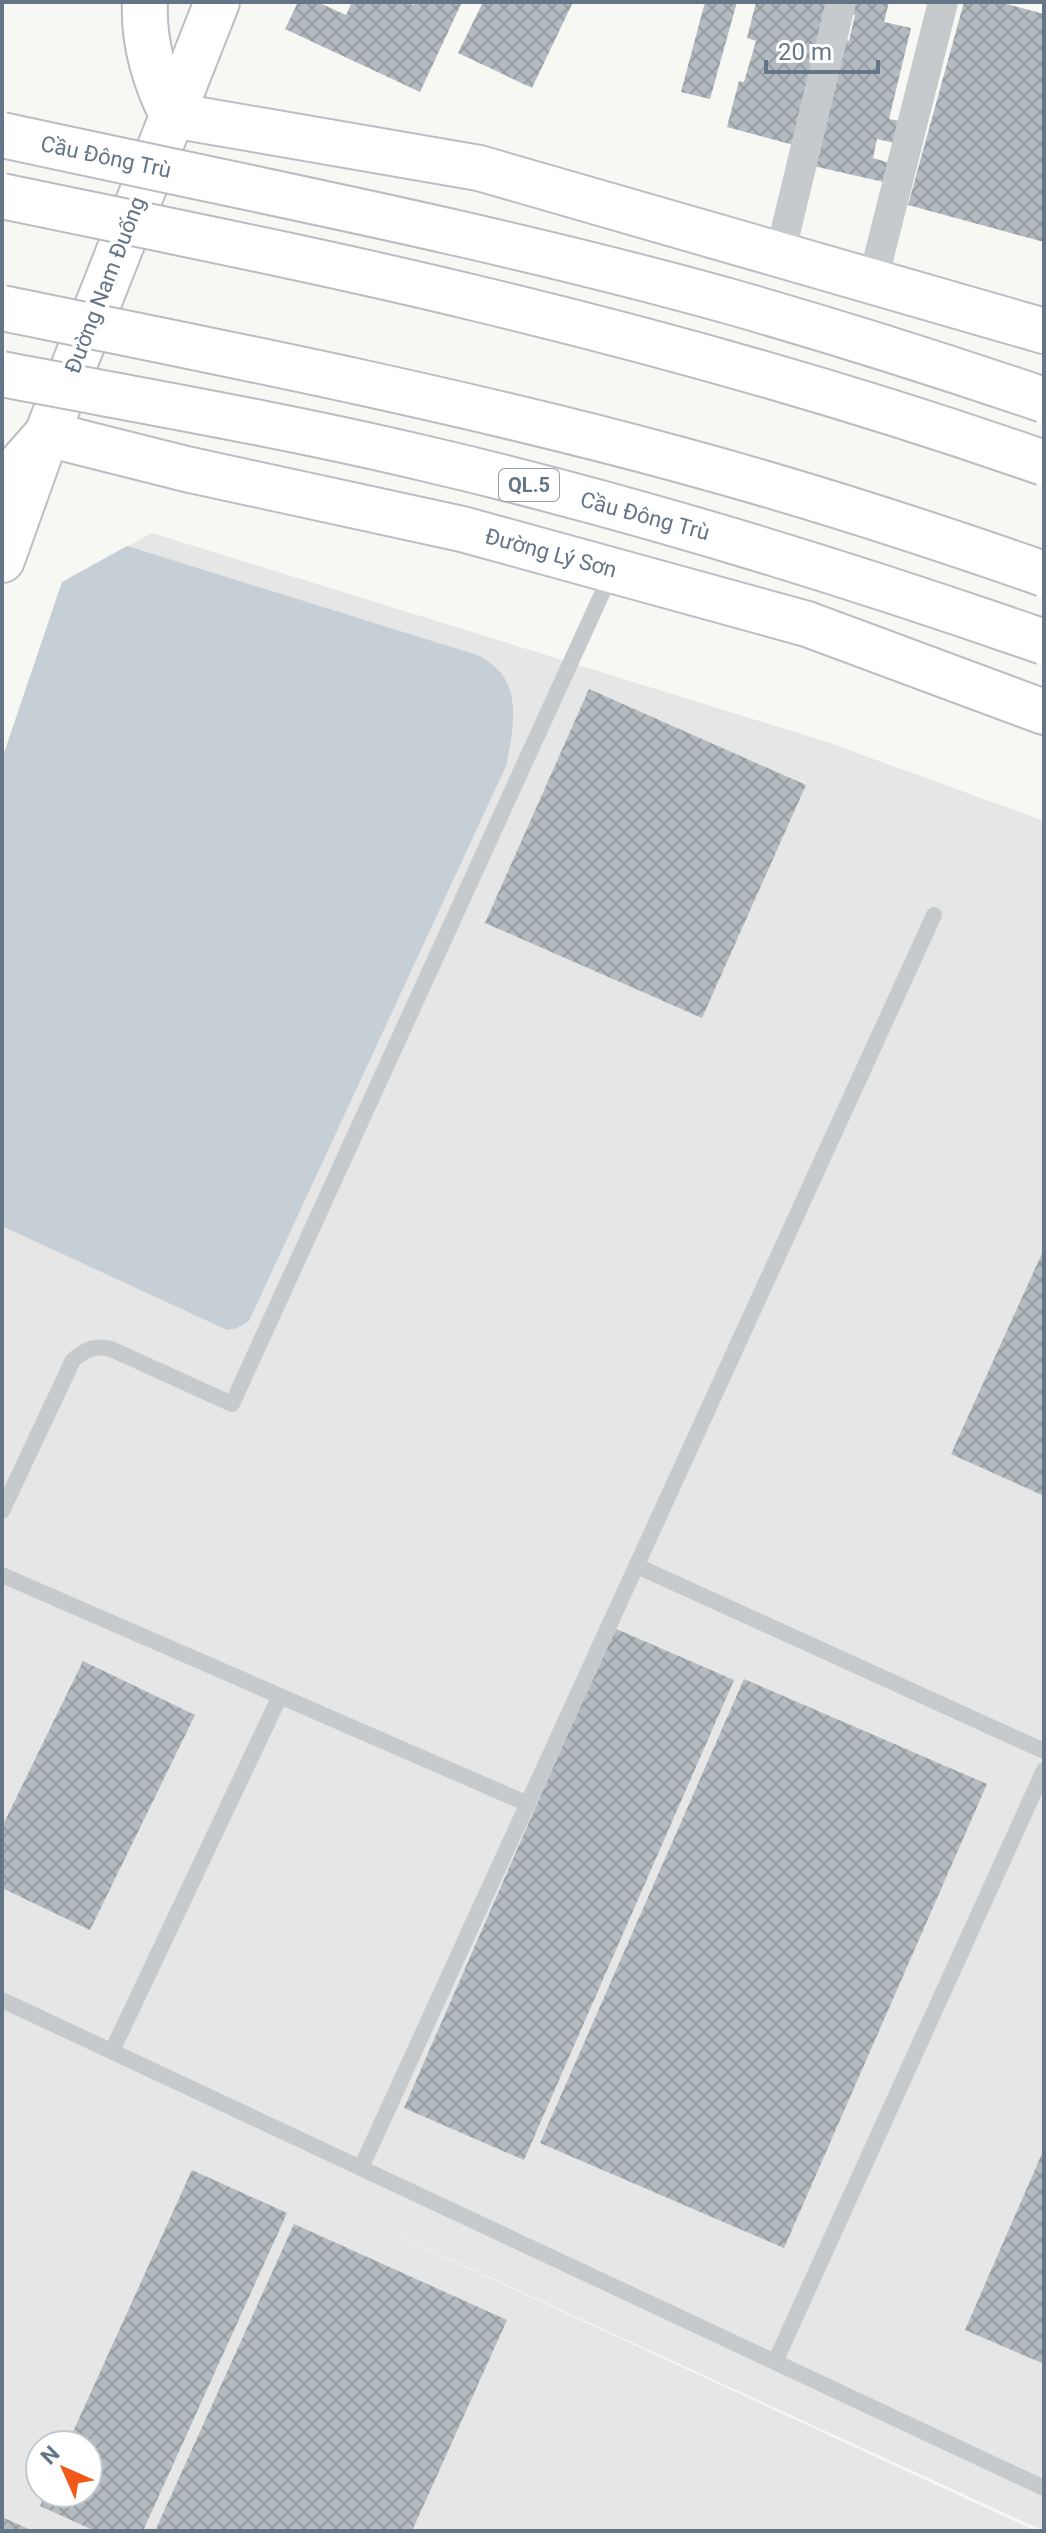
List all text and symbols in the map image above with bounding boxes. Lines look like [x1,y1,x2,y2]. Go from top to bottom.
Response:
scale bar [766,24,878,74]
text: 20 m [778,38,832,66]
street label: Cầu Đông Trù [39,131,173,183]
street label: Đường Nam Đuống [60,193,150,377]
road number: QL.5 [499,469,559,501]
street label: Cầu Đông Trù [578,487,712,545]
street label: Đường Lý Sơn [483,523,619,583]
north arrow [24,2429,104,2509]
text: N [36,2441,65,2470]

